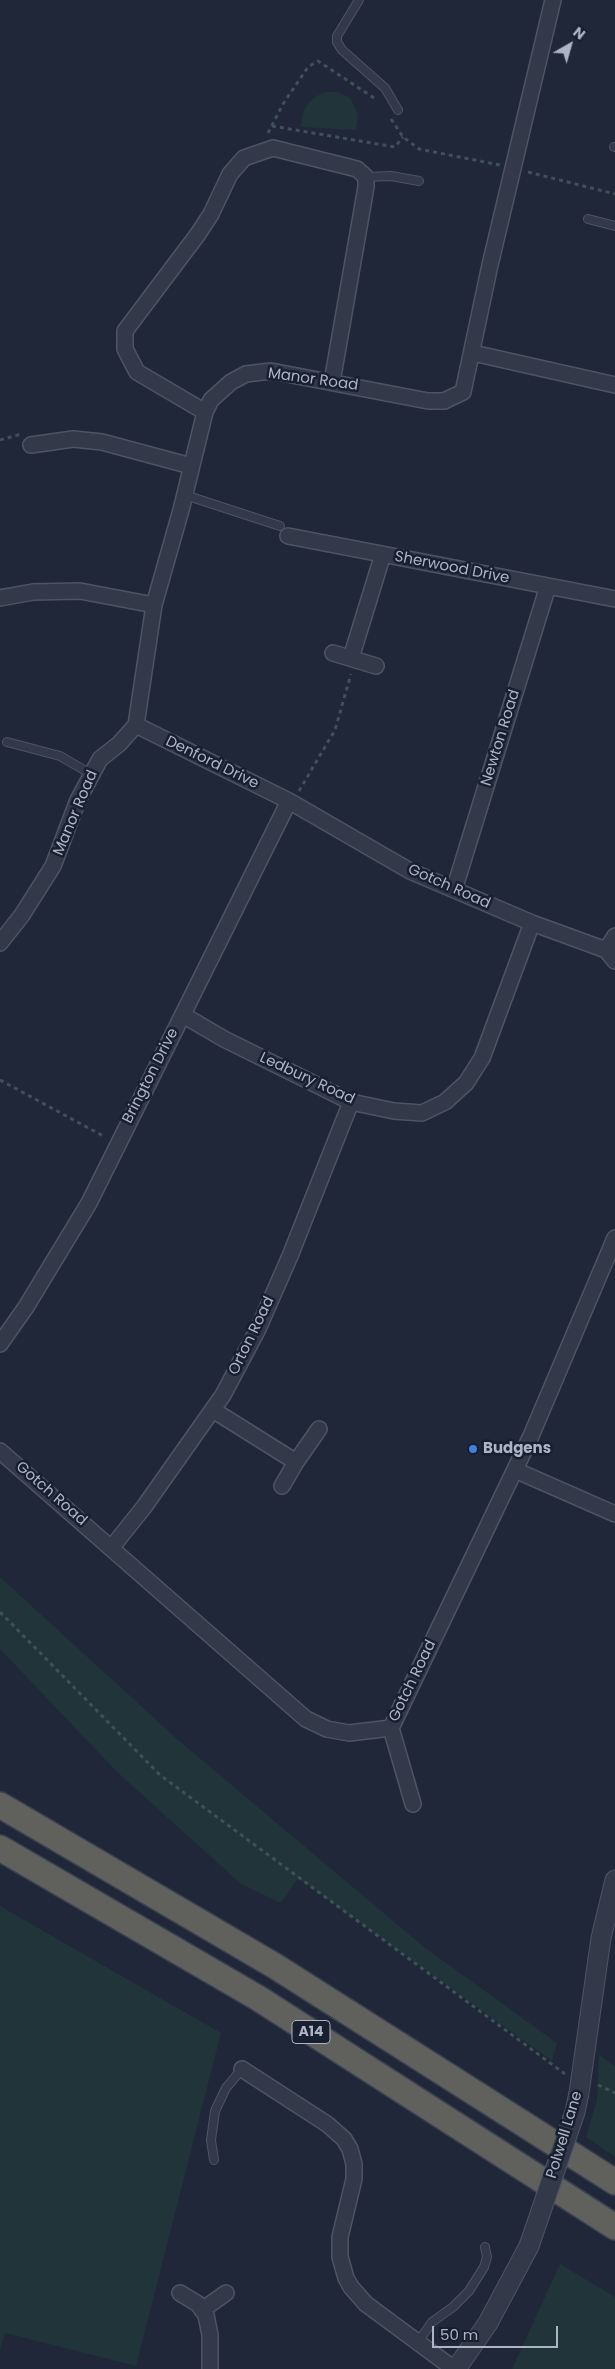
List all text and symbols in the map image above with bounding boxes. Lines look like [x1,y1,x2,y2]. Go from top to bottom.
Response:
north arrow [545,20,595,70]
text: N [569,22,590,44]
street label: Manor Road [267,365,359,395]
street label: Sherwood Drive [393,548,511,588]
street label: Newton Road [478,688,524,788]
street label: Denford Drive [162,733,262,793]
street label: Manor Road [50,768,102,858]
street label: Gotch Road [405,861,493,913]
street label: Brington Drive [119,1025,183,1127]
street label: Ledbury Road [257,1049,357,1109]
street label: Orton Road [225,1294,279,1378]
place label: Budgens [483,1440,551,1458]
marker: Budgens [467,1443,479,1455]
street label: Gotch Road [12,1458,90,1530]
street label: Gotch Road [386,1637,440,1725]
road number: A14 [292,2020,330,2044]
street label: Polwell Lane [543,2089,587,2181]
scale bar [435,2316,561,2348]
text: 50 m [440,2324,478,2345]

